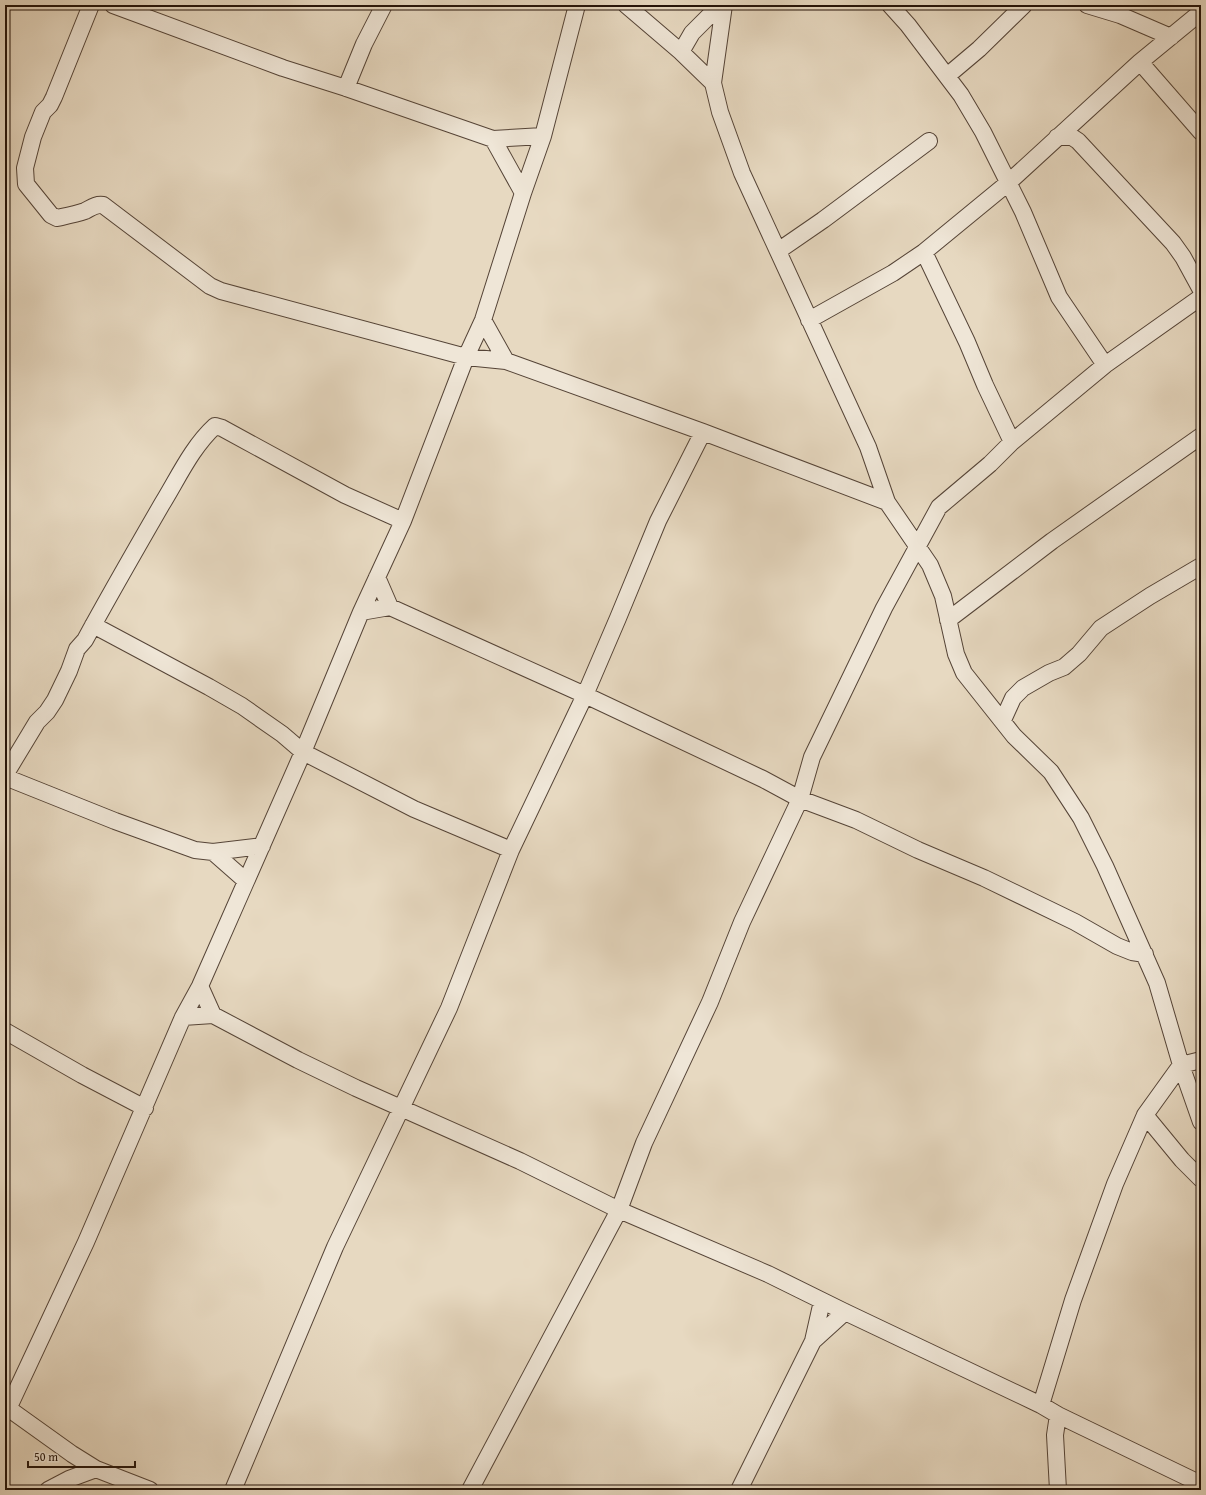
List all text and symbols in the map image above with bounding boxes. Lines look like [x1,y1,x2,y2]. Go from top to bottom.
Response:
scale bar [28,1443,135,1469]
text: 50 m [34,1448,58,1465]

